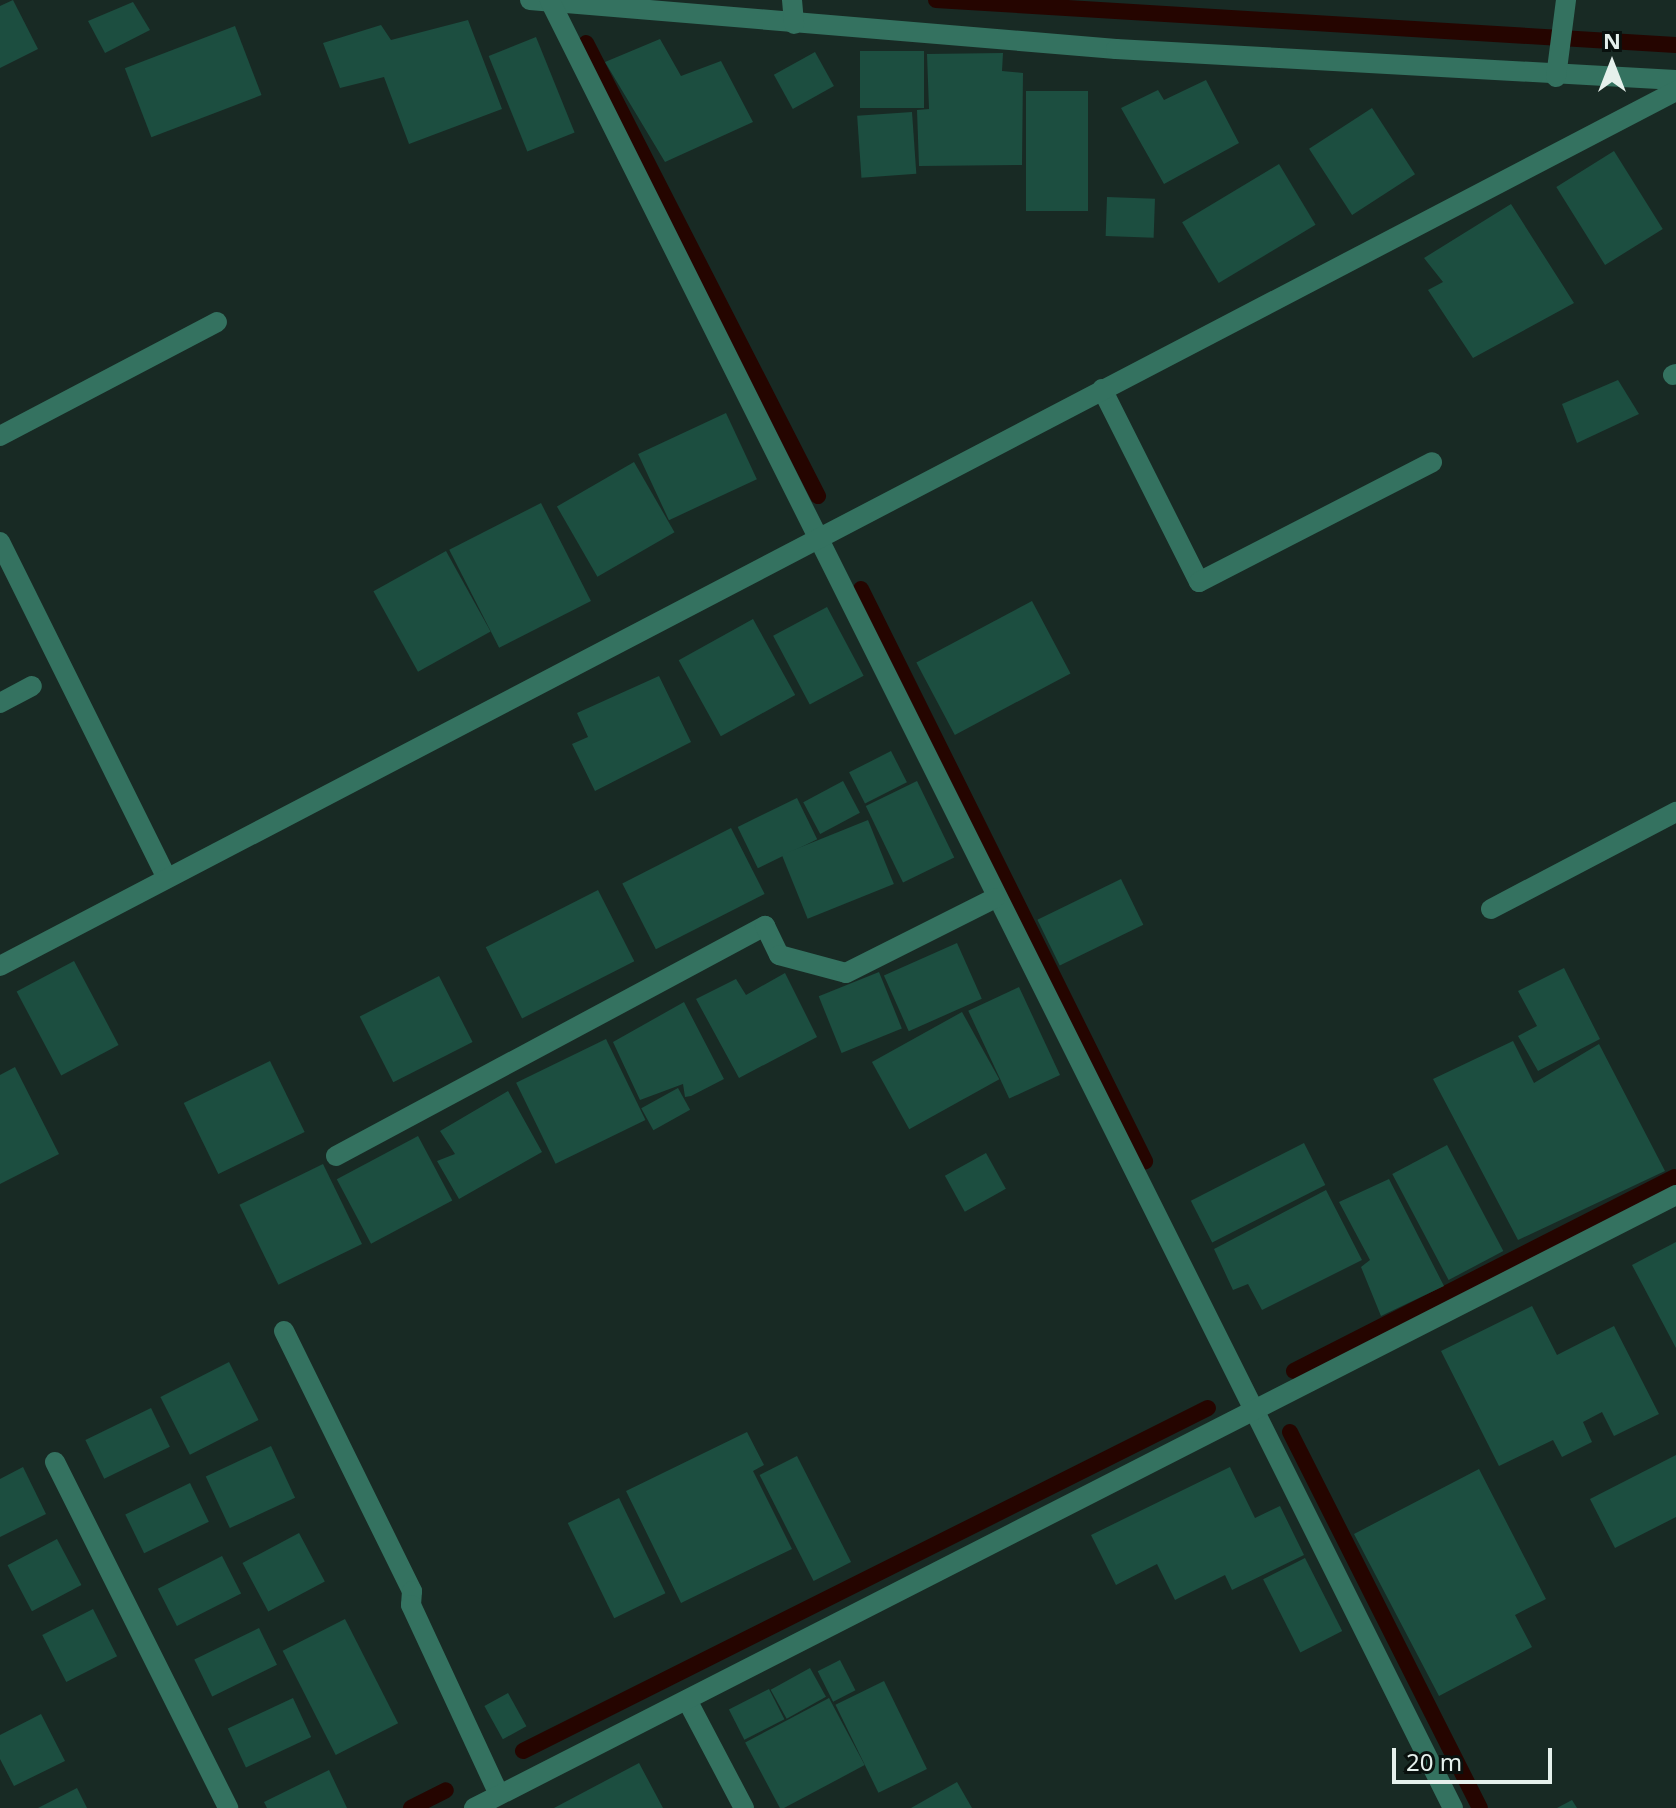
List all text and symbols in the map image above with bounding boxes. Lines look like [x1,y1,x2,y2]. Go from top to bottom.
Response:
north arrow [1572,24,1652,104]
text: N [1603,25,1621,55]
scale bar [1396,1732,1556,1782]
text: 20 m [1406,1745,1462,1778]

